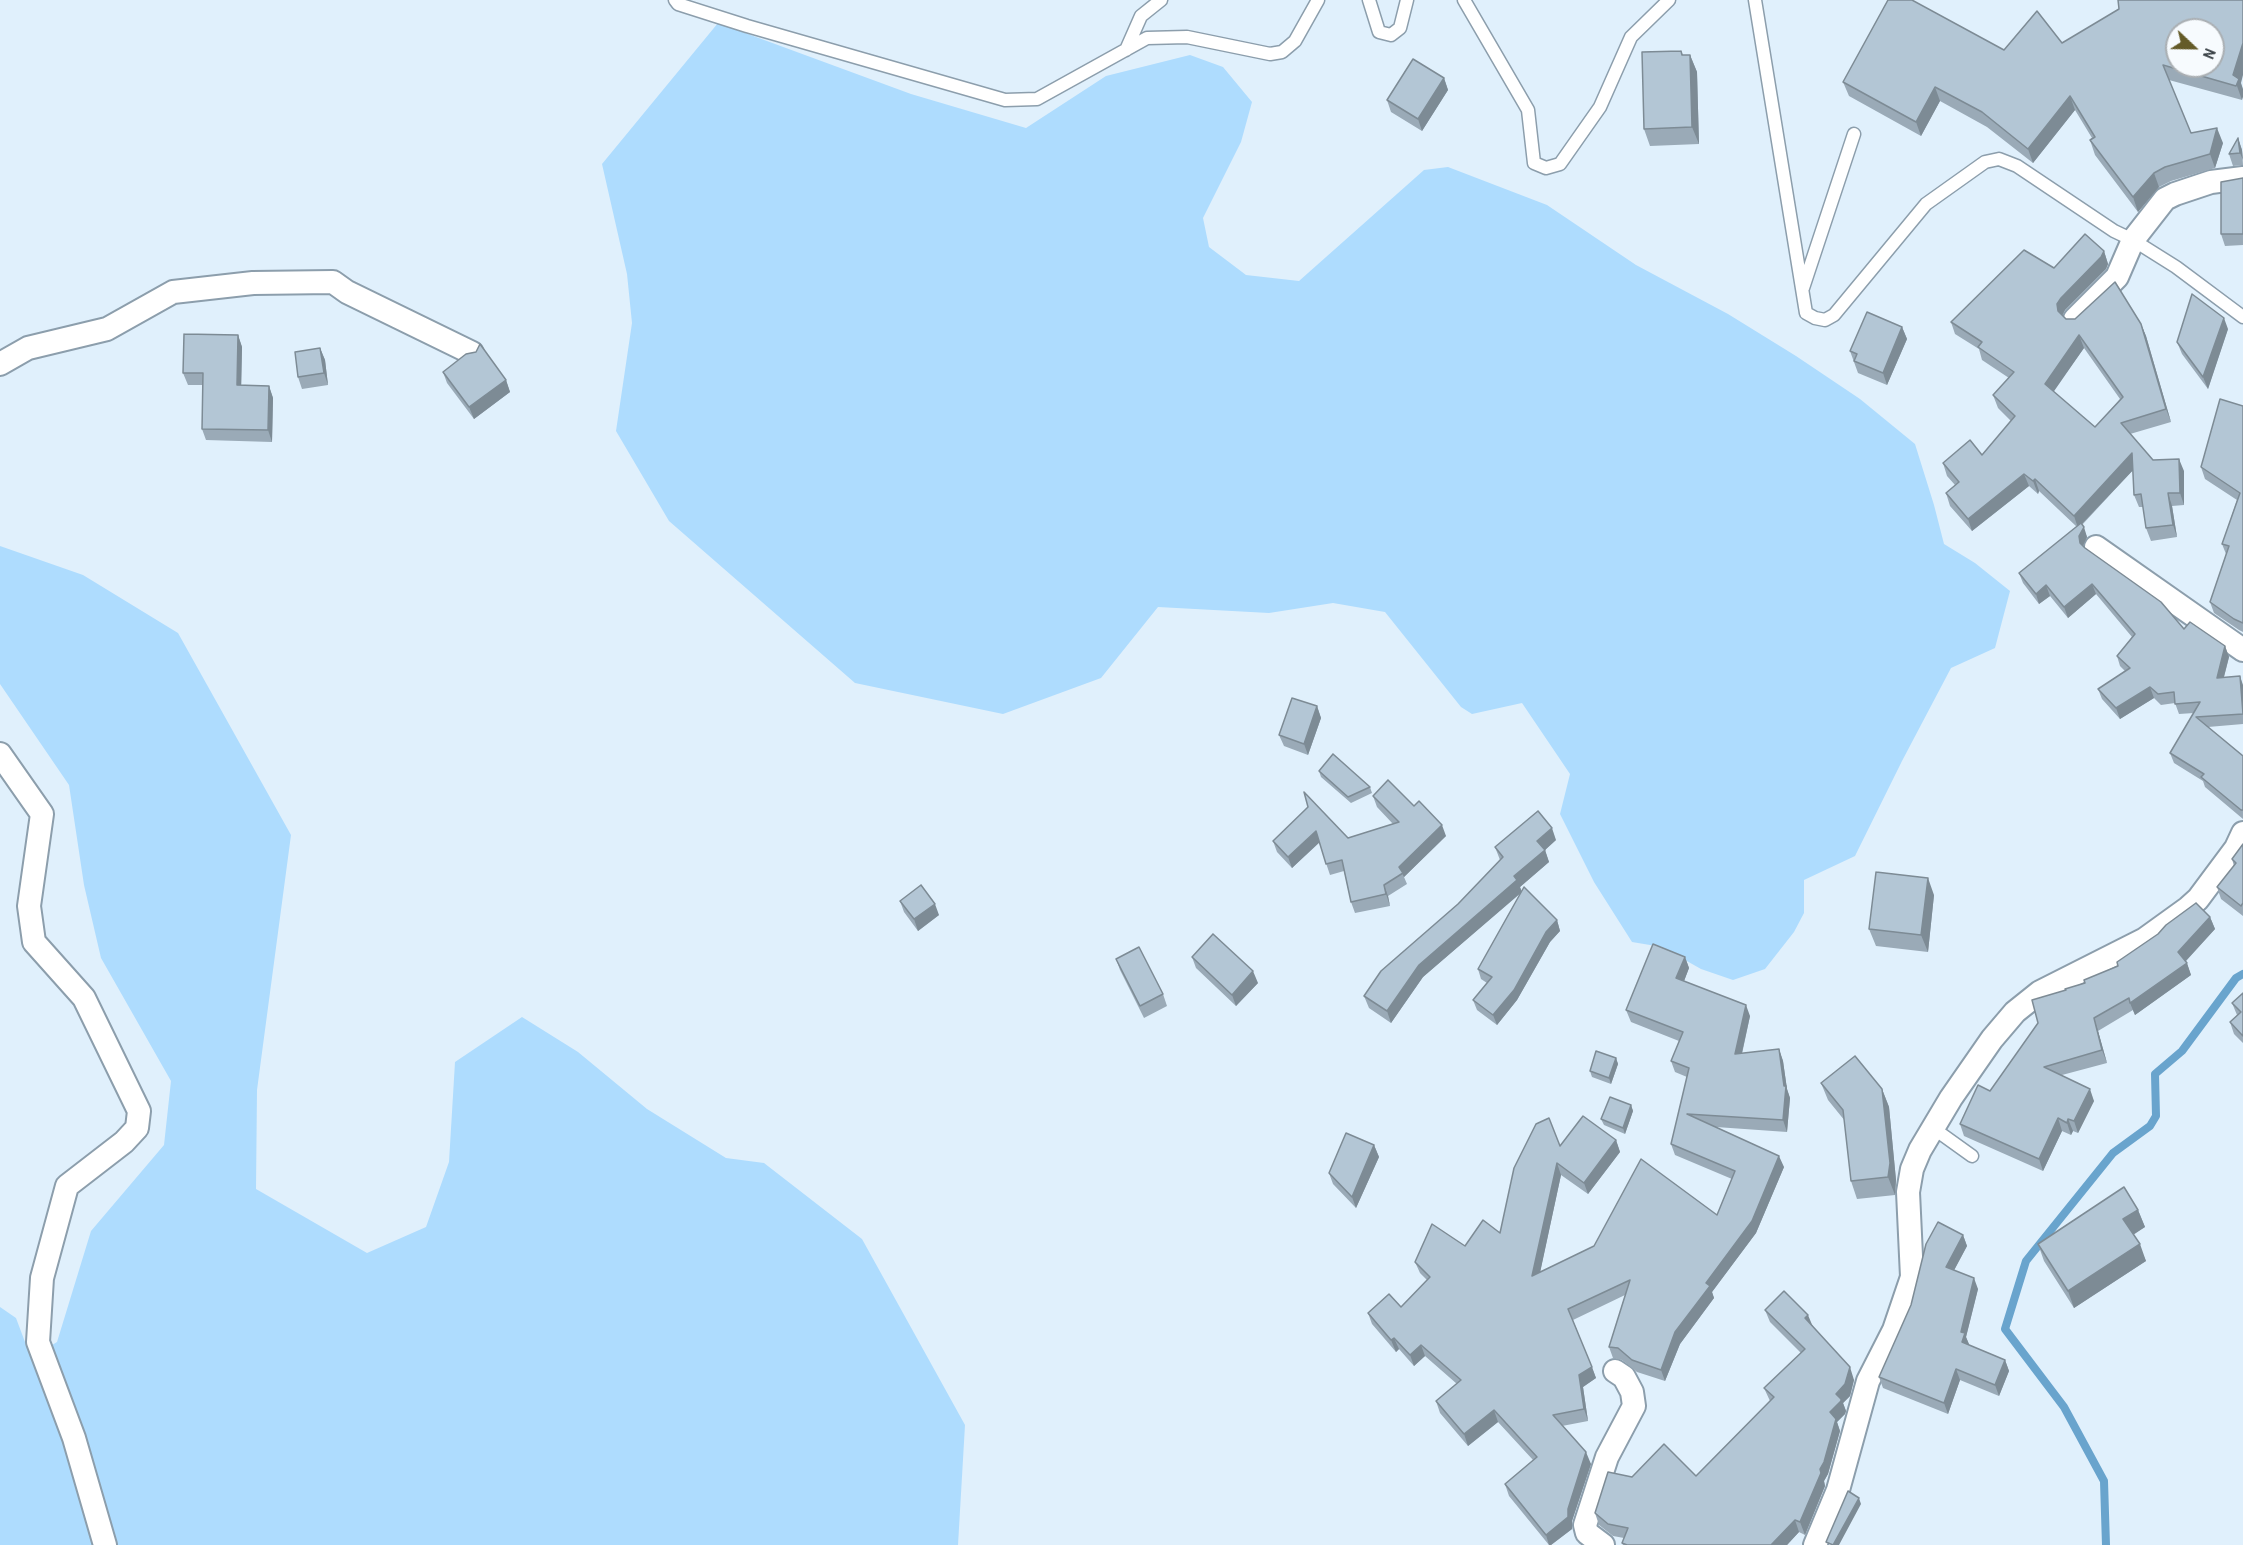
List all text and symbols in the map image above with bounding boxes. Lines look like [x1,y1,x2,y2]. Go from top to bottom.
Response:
north arrow [2165,18,2225,78]
text: N [2198,45,2222,63]

